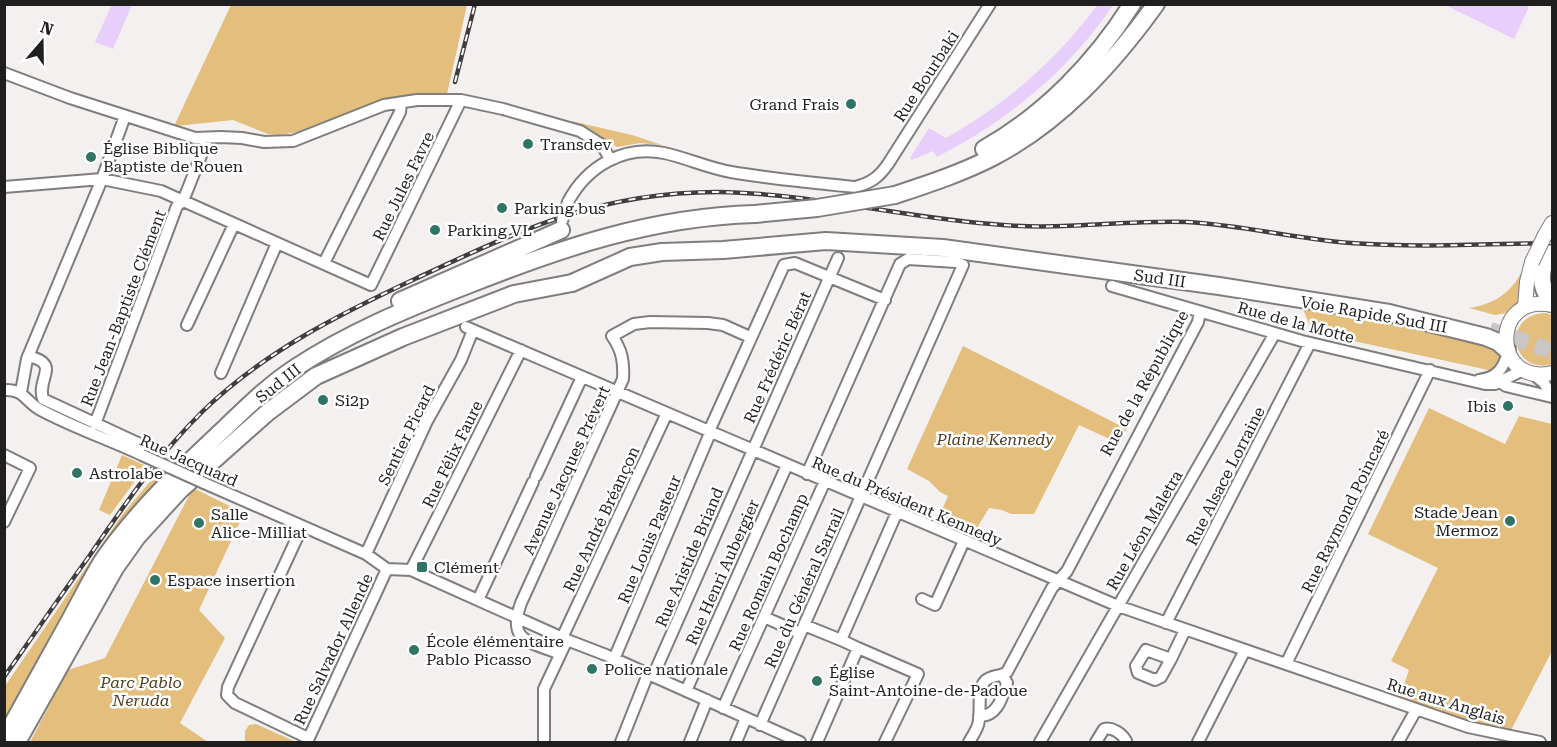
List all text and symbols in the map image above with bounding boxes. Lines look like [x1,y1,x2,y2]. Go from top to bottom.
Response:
north arrow [12,12,72,72]
text: N [38,17,56,39]
street label: Rue Bourbaki [890,27,963,125]
place label: Grand Frais [749,95,839,114]
marker: Grand Frais [844,97,858,111]
street label: Rue Jules Favre [369,128,438,244]
place label: Transdev [540,135,612,154]
marker: Transdev [521,137,535,151]
place label: Église Biblique Baptiste de Rouen [103,139,243,176]
marker: Église Biblique Baptiste de Rouen [84,150,98,164]
place label: Parking bus [514,199,606,218]
marker: Parking bus [495,201,509,215]
street label: Rue Jean-Baptiste Clément [77,207,170,409]
place label: Parking VL [447,221,532,240]
marker: Parking VL [428,223,442,237]
street label: Sud III [1133,265,1187,292]
street label: Rue Frédéric Bérat [740,288,815,426]
street label: Voie Rapide Sud III [1299,292,1449,337]
street label: Rue de la Motte [1235,298,1356,347]
street label: Rue de la République [1096,307,1193,459]
street label: Sud III [252,360,305,407]
street label: Sentier Picard [374,382,439,489]
street label: Avenue Jacques Prévert [519,383,614,558]
place label: Si2p [335,391,370,410]
marker: Si2p [316,393,330,407]
street label: Rue Félix Faure [418,397,487,511]
place label: Ibis [1467,397,1496,416]
marker: Ibis [1501,399,1515,413]
street label: Rue Alsace Lorraine [1182,403,1269,549]
street label: Rue Raymond Poincaré [1298,426,1393,596]
street label: Rue Jacquard [137,430,241,491]
park label: Plaine Kennedy [936,430,1054,449]
street label: Rue André Bréançon [559,443,644,595]
street label: Rue du Président Kennedy [809,453,1005,550]
place label: Astrolabe [89,464,163,483]
marker: Astrolabe [70,466,84,480]
street label: Rue Léon Maletra [1102,467,1187,594]
street label: Rue Louis Pasteur [614,472,685,606]
street label: Rue Aristide Briand [651,484,728,630]
street label: Rue Romain Bochamp [725,490,812,654]
street label: Rue Henri Aubergier [682,496,763,648]
place label: Stade Jean Mermoz [1414,503,1498,540]
place label: Salle Alice-Milliat [211,505,307,542]
street label: Rue du Général Sarrail [761,505,848,671]
marker: Stade Jean Mermoz [1503,514,1517,528]
marker: Salle Alice-Milliat [192,516,206,530]
place label: Clément [434,558,499,577]
marker: Clément [415,560,429,574]
street label: Rue Salvador Allende [290,570,377,728]
place label: Espace insertion [167,571,295,590]
marker: Espace insertion [148,573,162,587]
place label: École élémentaire Pablo Picasso [426,632,564,669]
marker: École élémentaire Pablo Picasso [407,643,421,657]
place label: Police nationale [604,660,728,679]
marker: Police nationale [585,662,599,676]
place label: Église Saint-Antoine-de-Padoue [829,663,1027,700]
park label: Parc Pablo Neruda [99,673,182,710]
marker: Église Saint-Antoine-de-Padoue [810,674,824,688]
street label: Rue aux Anglais [1384,674,1508,729]

